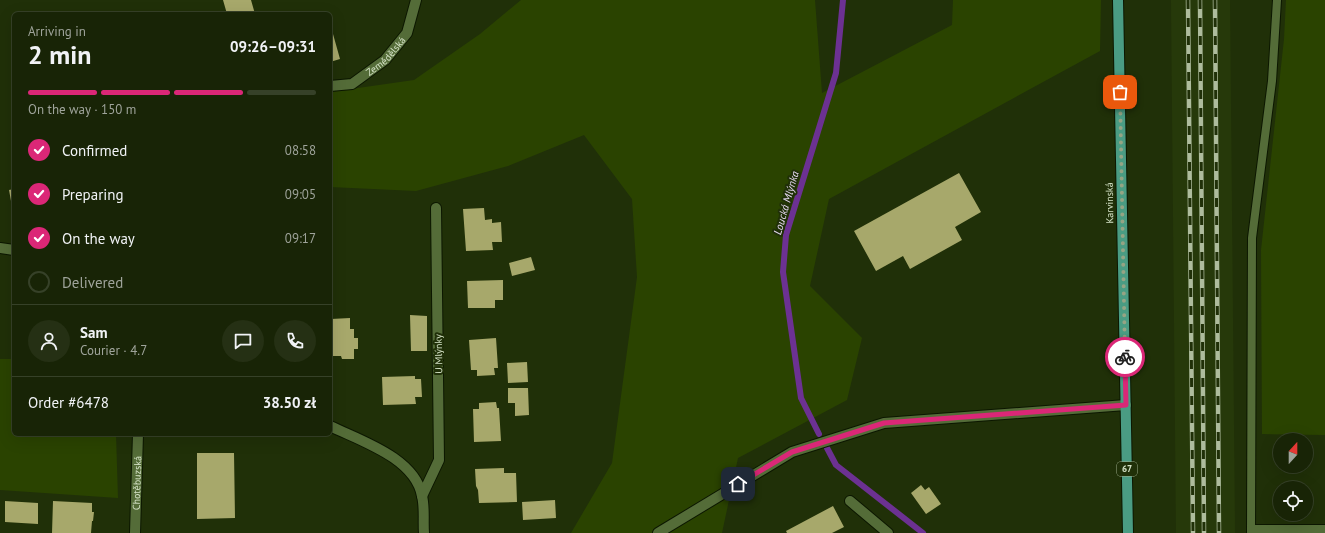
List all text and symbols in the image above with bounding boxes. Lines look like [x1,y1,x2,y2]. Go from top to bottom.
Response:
text: Arriving in [28,23,86,40]
street label: Zemědělská [363,34,408,79]
text: 09:26–09:31 [230,37,316,56]
text: 2 min [28,38,91,71]
pin [1103,75,1137,109]
icon: bag [1109,81,1131,103]
text: On the way · 150 m [28,101,136,118]
icon: check [28,139,50,161]
text: Confirmed [62,141,127,160]
text: 08:58 [285,142,316,159]
water label: Loucká Mlýnka [770,169,802,236]
street label: Karvinská [1103,182,1116,224]
icon: check [28,183,50,205]
text: Preparing [62,185,124,204]
text: 09:05 [285,186,316,203]
icon: check [28,227,50,249]
text: On the way [62,229,135,248]
text: 09:17 [285,230,316,247]
text: Delivered [62,273,123,292]
button: person [28,320,70,362]
button: chat [222,320,264,362]
button: phone [274,320,316,362]
text: Sam [80,323,107,342]
street label: U Mlýnky [432,334,445,374]
courier [1105,337,1145,377]
text: Courier · 4.7 [80,342,147,359]
icon: bike [1114,346,1136,368]
text: Order #6478 [28,393,109,412]
text: 38.50 zł [263,393,316,412]
north arrow [1273,433,1313,473]
map controls [1273,433,1313,521]
street label: Chotěbuzská [130,456,144,510]
road number: 67 [1117,462,1137,476]
pin [721,467,755,501]
icon: home [727,473,749,495]
button: locate [1273,481,1313,521]

